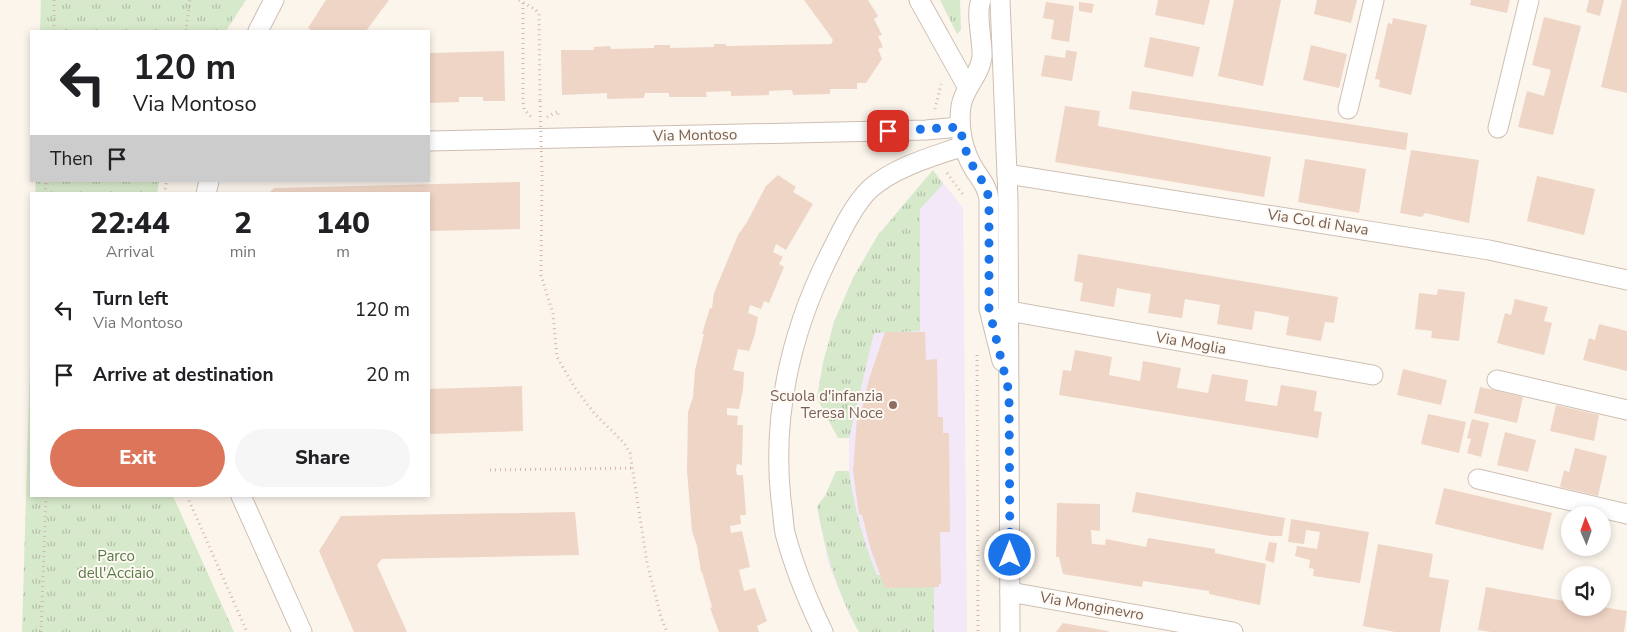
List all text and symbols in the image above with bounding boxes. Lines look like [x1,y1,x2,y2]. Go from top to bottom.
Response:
text: 120 m [133,44,236,91]
icon: left [50,50,115,115]
text: Via Montoso [133,89,257,119]
pin [867,110,909,152]
icon: arrive [874,117,902,145]
street label: Via Montoso [652,124,737,146]
icon: arrive [103,145,131,173]
text: Then [50,146,93,172]
text: 22:44 [90,203,170,244]
text: 2 [234,203,252,244]
text: 140 [316,203,370,244]
street label: Via Col di Nava [1265,204,1370,240]
text: Arrival [106,241,154,263]
text: min [230,241,256,263]
text: m [336,241,350,263]
text: Turn left [93,286,168,312]
icon: left [50,296,78,324]
text: 120 m [355,297,410,323]
text: Via Montoso [93,312,183,334]
street label: Via Moglia [1153,327,1228,359]
icon: arrive [50,361,78,389]
text: Arrive at destination [93,362,274,388]
text: 20 m [366,362,410,388]
place label: Scuola d'infanzia Teresa Noce [770,386,883,423]
marker: Scuola d'infanzia Teresa Noce [887,399,899,411]
button: Exit [50,429,225,487]
button: Share [235,429,410,487]
north arrow [1561,506,1611,556]
map controls [1561,506,1611,616]
position arrow [983,528,1035,580]
park label: Parco dell'Acciaio [78,546,154,583]
button: sound [1561,566,1611,616]
street label: Via Monginevro [1037,587,1146,625]

